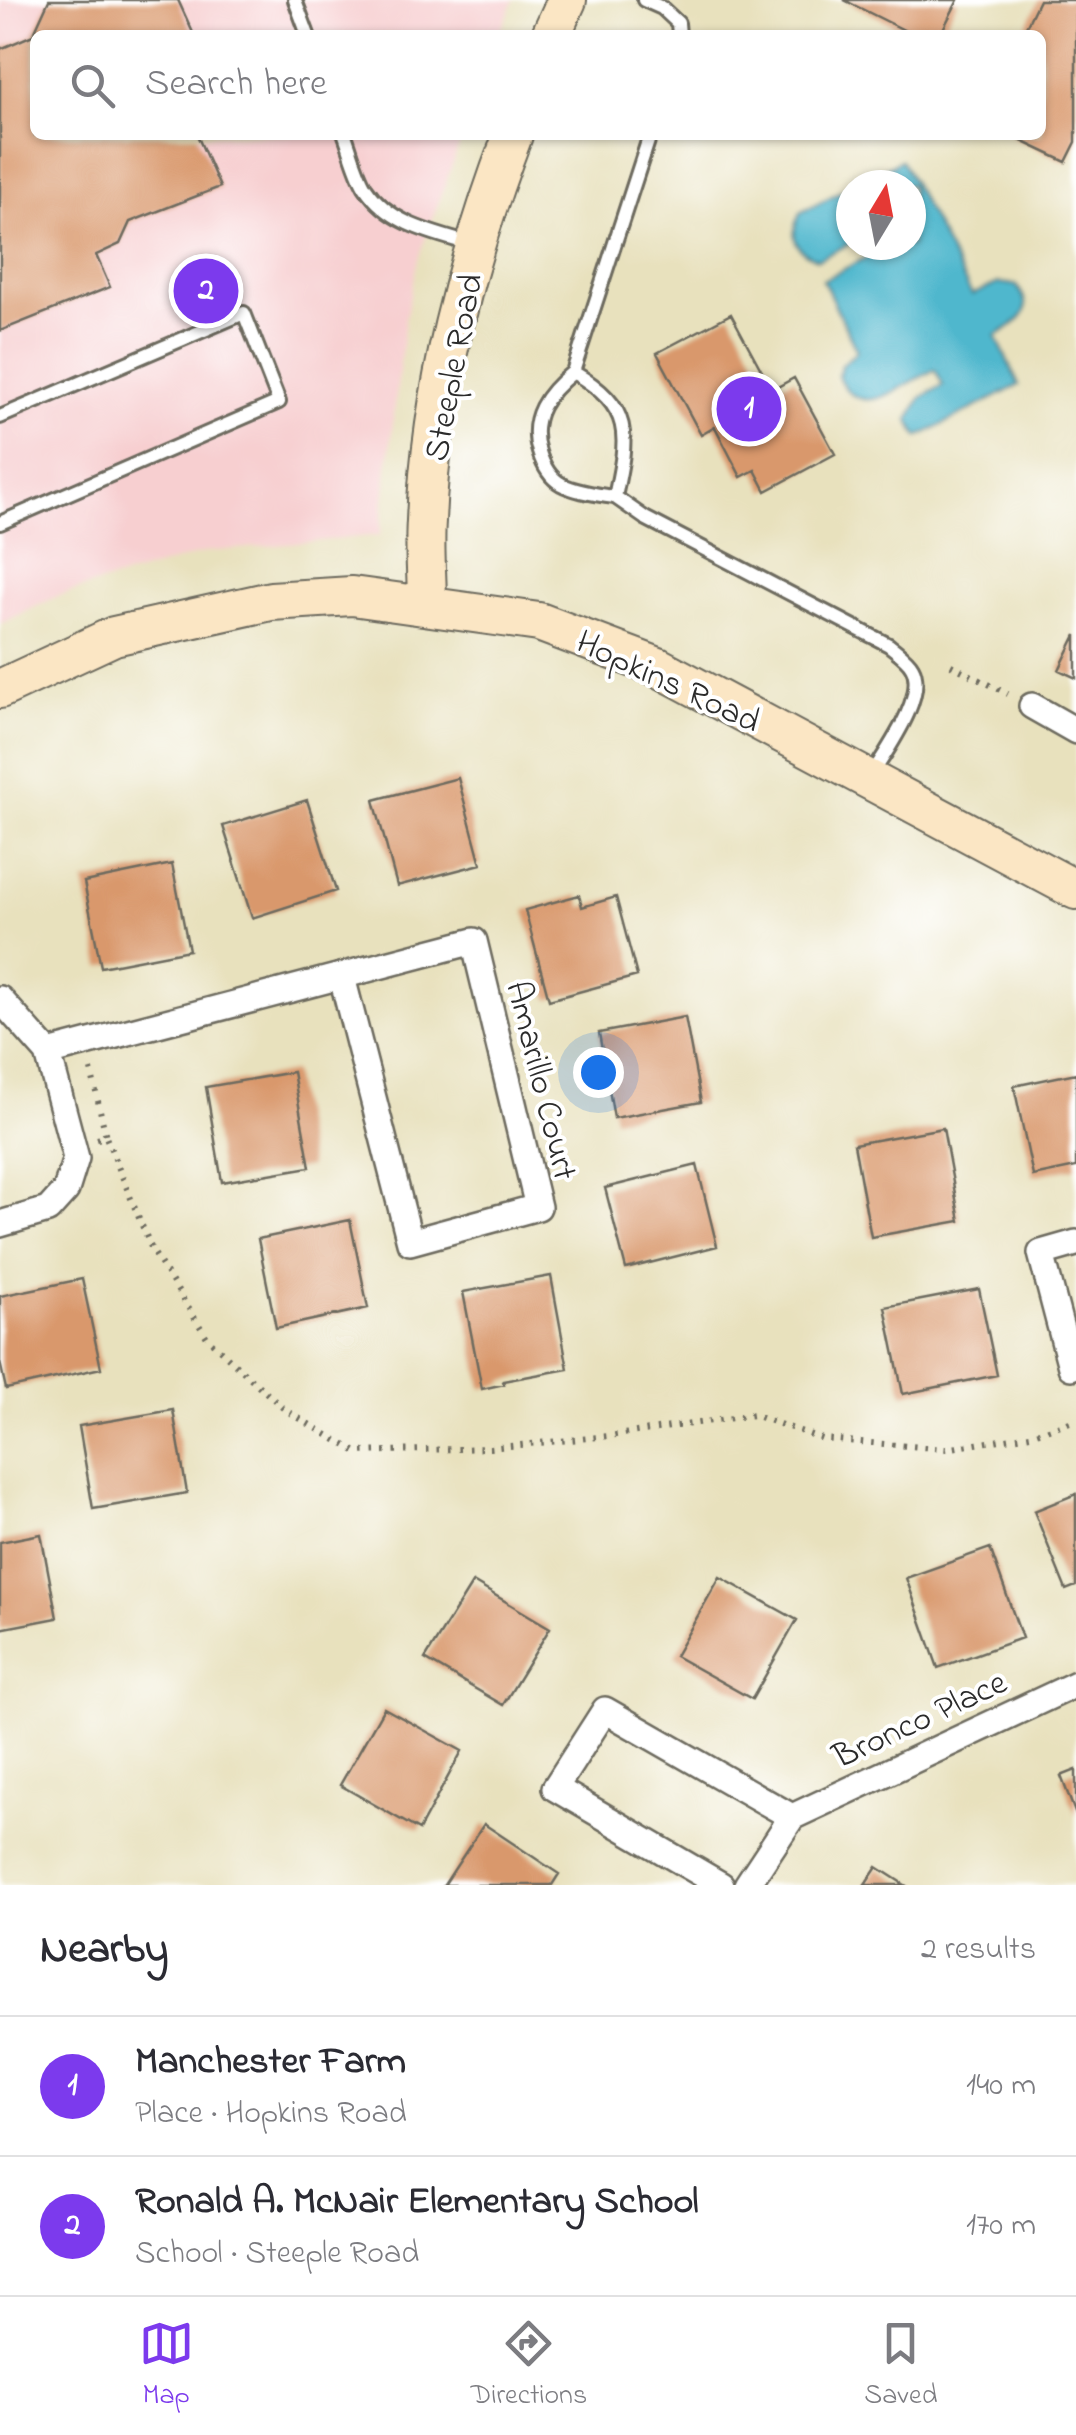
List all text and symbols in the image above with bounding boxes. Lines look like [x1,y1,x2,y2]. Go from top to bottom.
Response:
search box [30,30,1046,140]
text: Search here [145,57,327,113]
icon: search [65,58,120,113]
north arrow [836,170,926,260]
pin: 2 [174,254,238,328]
street label: Steeple Road [412,270,499,466]
pin: 1 [716,372,782,446]
street label: Hopkins Road [567,618,768,748]
street label: Amarillo Court [490,976,589,1186]
your location [573,1047,624,1098]
street label: Bronco Place [824,1659,1016,1784]
text: Nearby [40,1920,168,1981]
text: 2 results [921,1927,1036,1974]
text: Manchester Farm [135,2035,406,2091]
text: 1 [67,2063,78,2110]
text: 140 m [966,2063,1036,2110]
text: Place · Hopkins Road [135,2091,407,2138]
text: Ronald A. McNair Elementary School [135,2175,699,2231]
text: 2 [65,2203,80,2250]
text: 170 m [966,2203,1036,2250]
text: School · Steeple Road [135,2231,419,2278]
tab: Map [139,2316,194,2417]
tab: Directions [471,2316,587,2417]
tab: Saved [864,2316,937,2417]

